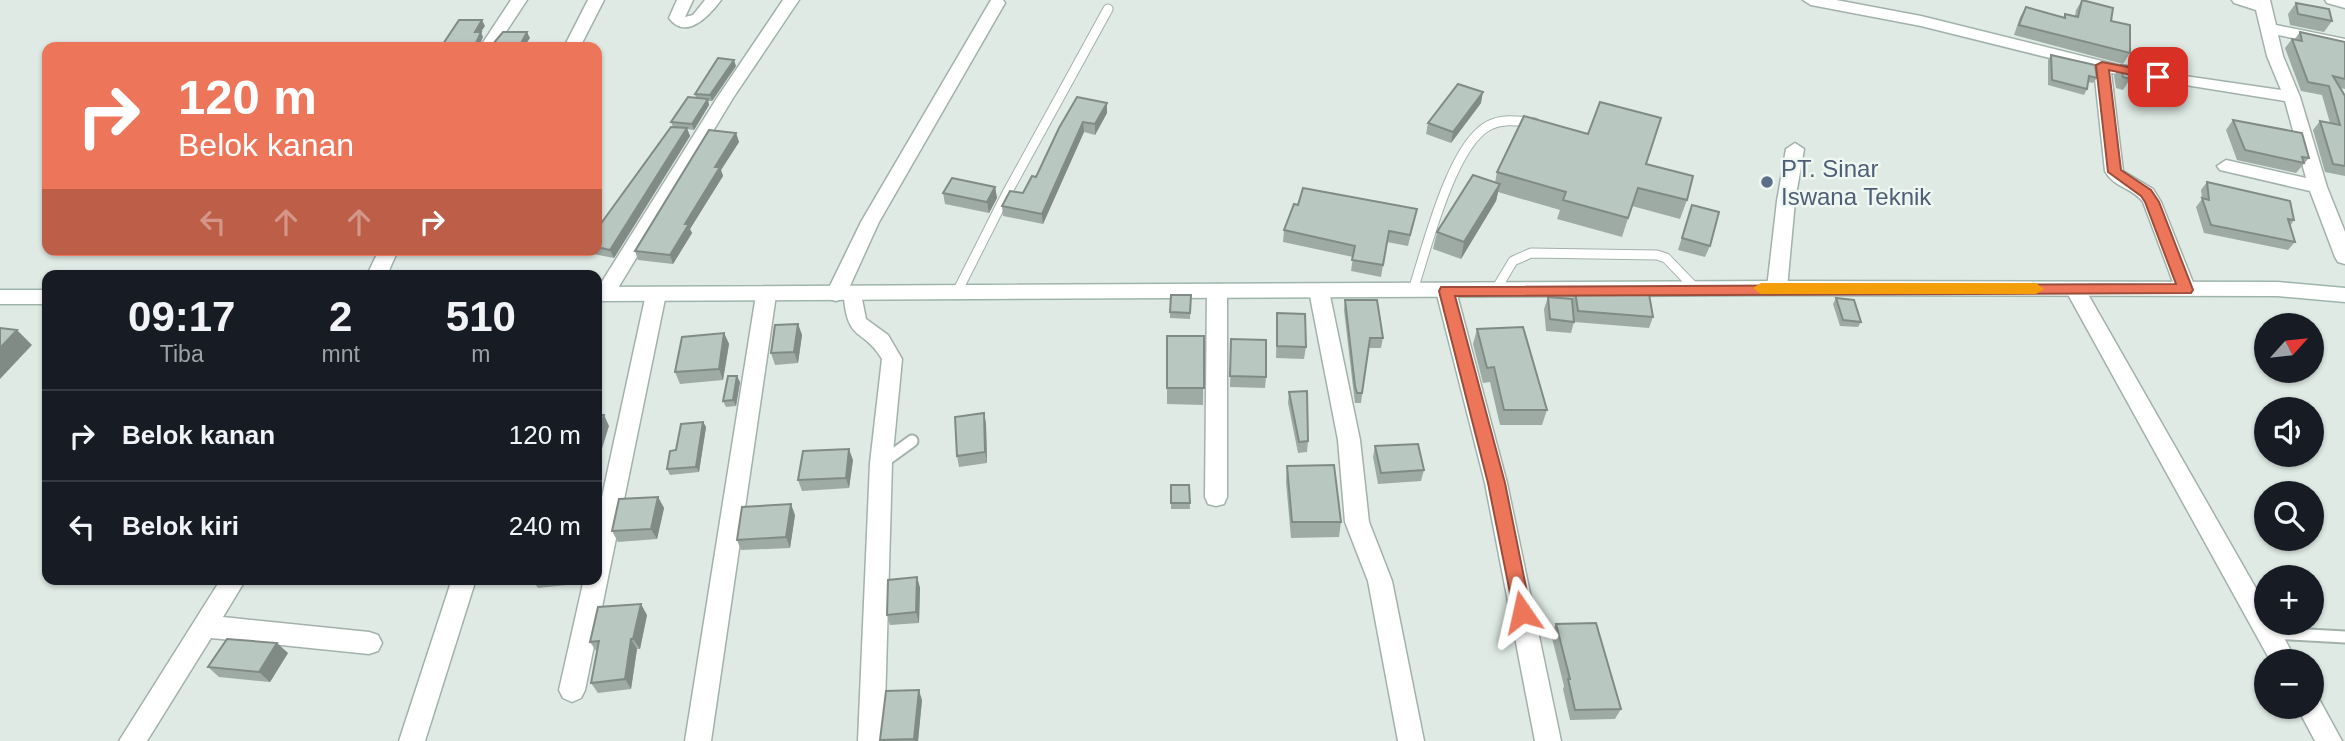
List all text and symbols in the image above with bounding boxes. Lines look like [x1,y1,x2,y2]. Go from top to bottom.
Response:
pin [2128,47,2188,107]
icon: arrive [2139,58,2177,96]
icon: right [63,70,154,161]
text: 120 m [178,70,317,124]
text: Belok kanan [178,127,354,163]
place label: PT. Sinar Iswana Teknik [1781,155,1932,210]
marker: PT. Sinar Iswana Teknik [1759,174,1775,190]
icon: left [194,203,232,241]
icon: ahead [267,203,305,241]
icon: ahead [340,203,378,241]
icon: right [413,203,451,241]
text: 09:17 [128,293,235,340]
text: 2 [329,293,352,340]
text: 510 [446,293,516,340]
north arrow [2254,313,2324,383]
map controls [2254,313,2324,719]
text: Tiba [160,341,204,367]
text: mnt [321,341,360,367]
text: m [471,341,490,367]
button: sound [2254,397,2324,467]
icon: right [63,417,101,455]
text: Belok kanan [122,420,275,450]
text: 120 m [509,420,581,450]
button: search [2254,481,2324,551]
icon: left [63,508,101,546]
text: Belok kiri [122,511,239,541]
text: 240 m [509,511,581,541]
button: + [2254,565,2324,635]
position arrow [1485,575,1559,649]
button: − [2254,649,2324,719]

